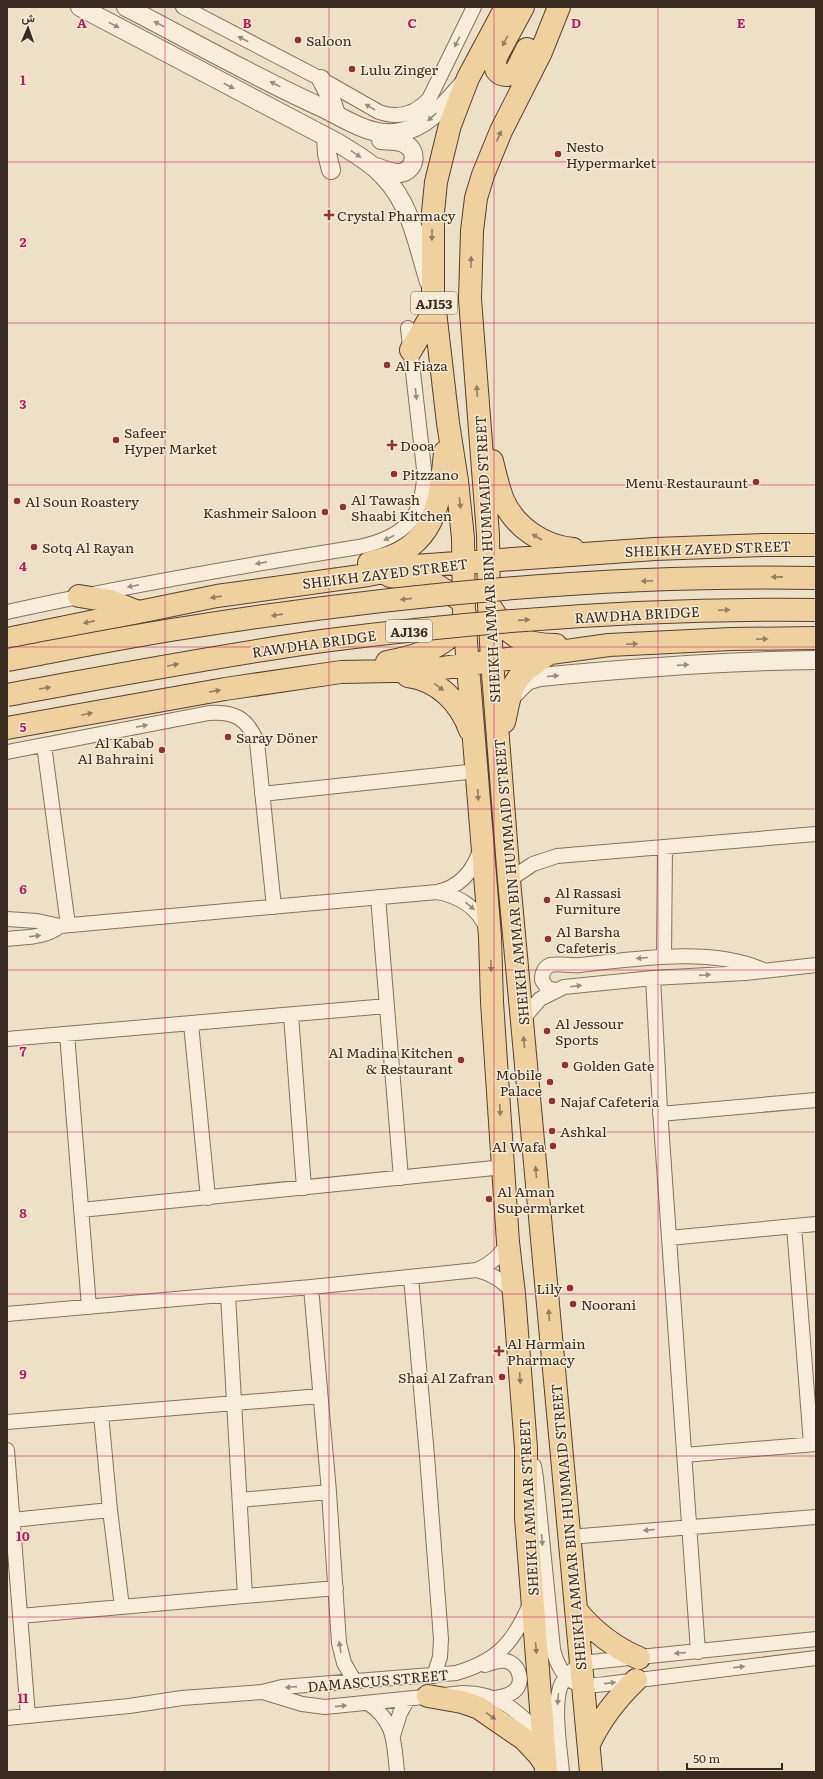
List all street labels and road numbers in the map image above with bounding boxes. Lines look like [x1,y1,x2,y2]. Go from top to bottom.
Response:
road number: AJ153 [411,292,457,314]
street label: SHEIKH AMMAR BIN HUMMAID STREET [469,415,505,703]
street label: SHEIKH ZAYED STREET [624,535,792,561]
street label: SHEIKH ZAYED STREET [301,553,469,593]
street label: RAWDHA BRIDGE [574,601,700,627]
road number: AJ136 [386,620,432,642]
street label: RAWDHA BRIDGE [251,624,377,662]
street label: SHEIKH AMMAR BIN HUMMAID STREET [488,738,534,1026]
street label: SHEIKH AMMAR BIN HUMMAID STREET [545,1383,591,1671]
street label: SHEIKH AMMAR STREET [513,1418,543,1596]
street label: DAMASCUS STREET [307,1664,449,1696]

